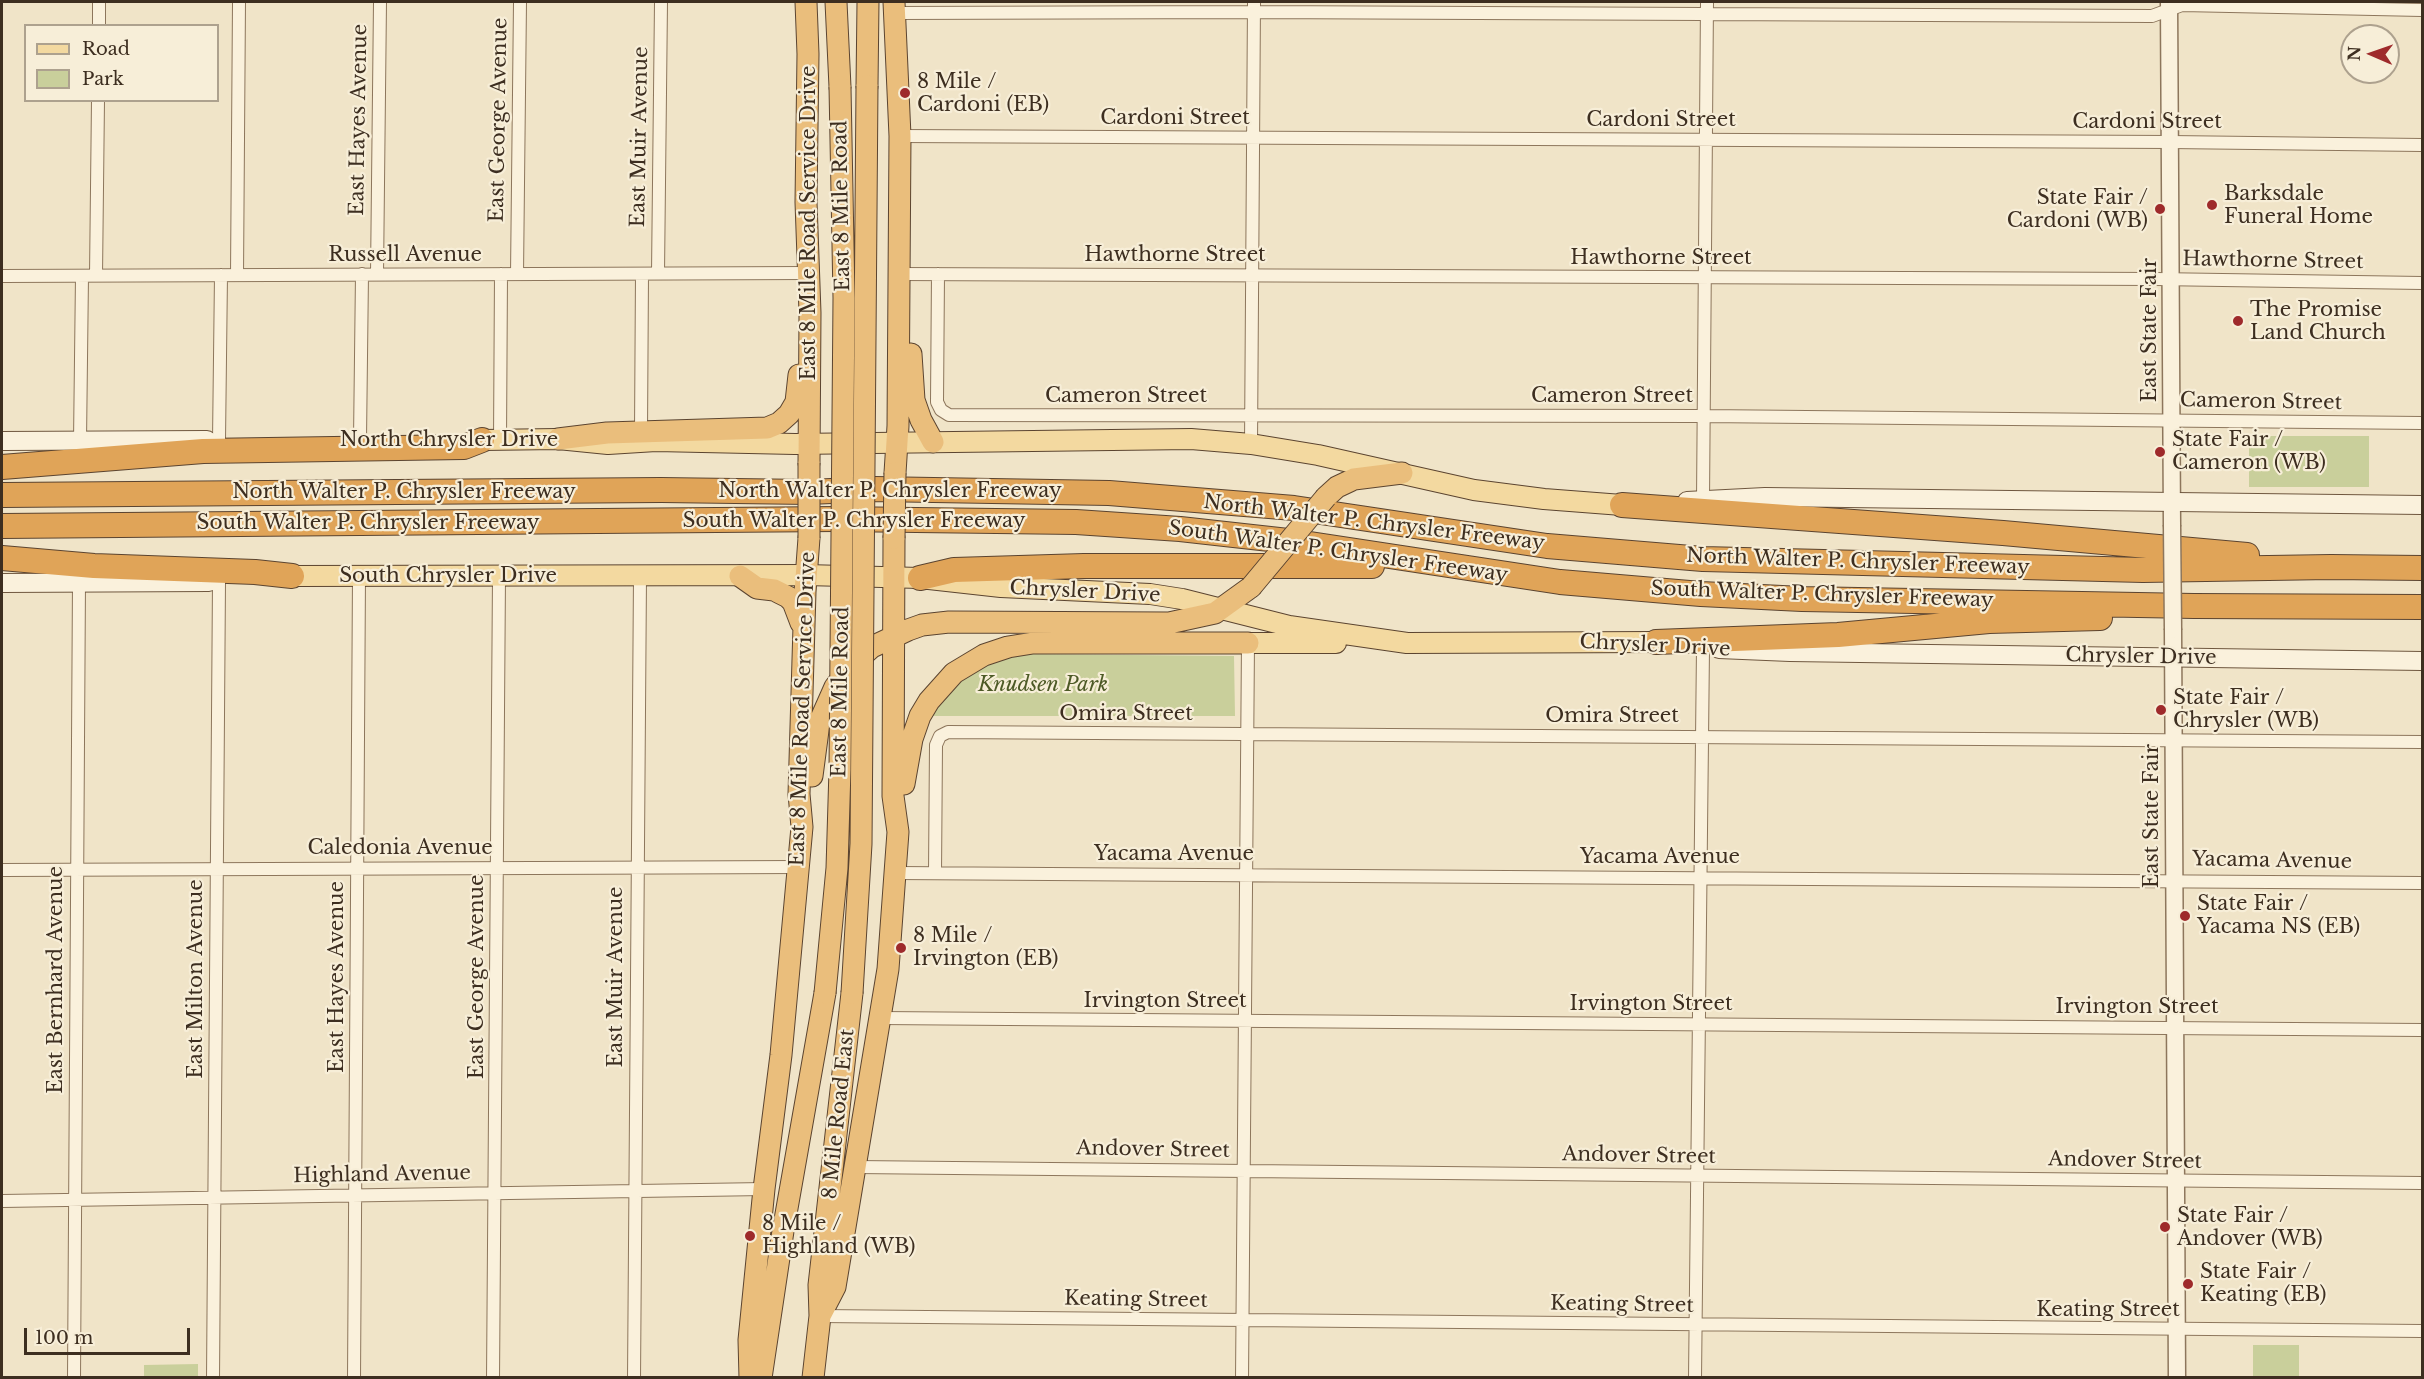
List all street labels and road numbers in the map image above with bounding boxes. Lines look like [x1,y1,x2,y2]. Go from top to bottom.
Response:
street label: East George Avenue [485,17,513,223]
street label: East Hayes Avenue [345,24,373,216]
street label: East Muir Avenue [626,46,654,228]
street label: East 8 Mile Road Service Drive [797,65,821,381]
street label: Cardoni Street [1100,106,1250,130]
street label: Cardoni Street [1586,108,1736,132]
street label: Cardoni Street [2072,110,2222,134]
street label: East 8 Mile Road [829,120,855,292]
street label: Russell Avenue [328,243,482,267]
street label: Hawthorne Street [1084,243,1266,267]
street label: Hawthorne Street [1570,246,1752,270]
street label: Hawthorne Street [2182,247,2364,275]
street label: East State Fair [2138,258,2162,402]
street label: Cameron Street [1045,384,1207,408]
street label: Cameron Street [1531,384,1693,408]
street label: Cameron Street [2180,389,2342,415]
street label: North Chrysler Drive [340,428,558,452]
street label: North Walter P. Chrysler Freeway [718,479,1062,503]
street label: North Walter P. Chrysler Freeway [232,480,576,504]
street label: North Walter P. Chrysler Freeway [1202,490,1546,556]
street label: South Walter P. Chrysler Freeway [683,509,1025,533]
street label: South Walter P. Chrysler Freeway [197,511,539,535]
street label: South Walter P. Chrysler Freeway [1167,516,1509,588]
street label: North Walter P. Chrysler Freeway [1686,544,2030,580]
street label: East 8 Mile Road Service Drive [786,551,820,867]
street label: South Chrysler Drive [339,564,557,588]
street label: Chrysler Drive [1009,576,1161,608]
street label: South Walter P. Chrysler Freeway [1650,577,1994,613]
street label: East 8 Mile Road [828,606,854,778]
street label: Chrysler Drive [1579,630,1731,662]
street label: Chrysler Drive [2065,644,2217,670]
street label: Omira Street [1059,702,1193,726]
street label: Omira Street [1545,704,1679,728]
street label: East State Fair [2140,744,2164,888]
street label: Caledonia Avenue [307,836,493,860]
street label: Yacama Avenue [1094,842,1254,866]
street label: Yacama Avenue [1580,845,1740,869]
street label: Yacama Avenue [2192,848,2352,874]
street label: East Bernhard Avenue [44,866,68,1094]
street label: East George Avenue [465,875,489,1079]
street label: East Milton Avenue [184,879,208,1079]
street label: East Hayes Avenue [325,881,349,1073]
street label: East Muir Avenue [604,886,628,1068]
street label: Irvington Street [1084,989,1246,1013]
street label: Irvington Street [1570,992,1732,1016]
street label: Irvington Street [2056,995,2218,1019]
street label: 8 Mile Road East [818,1028,860,1200]
street label: Andover Street [1076,1137,1230,1163]
street label: Andover Street [1562,1143,1716,1169]
street label: Andover Street [2048,1148,2202,1174]
street label: Highland Avenue [293,1161,471,1189]
street label: Keating Street [1064,1287,1208,1313]
street label: Keating Street [1550,1292,1694,1318]
street label: Keating Street [2036,1298,2180,1322]

